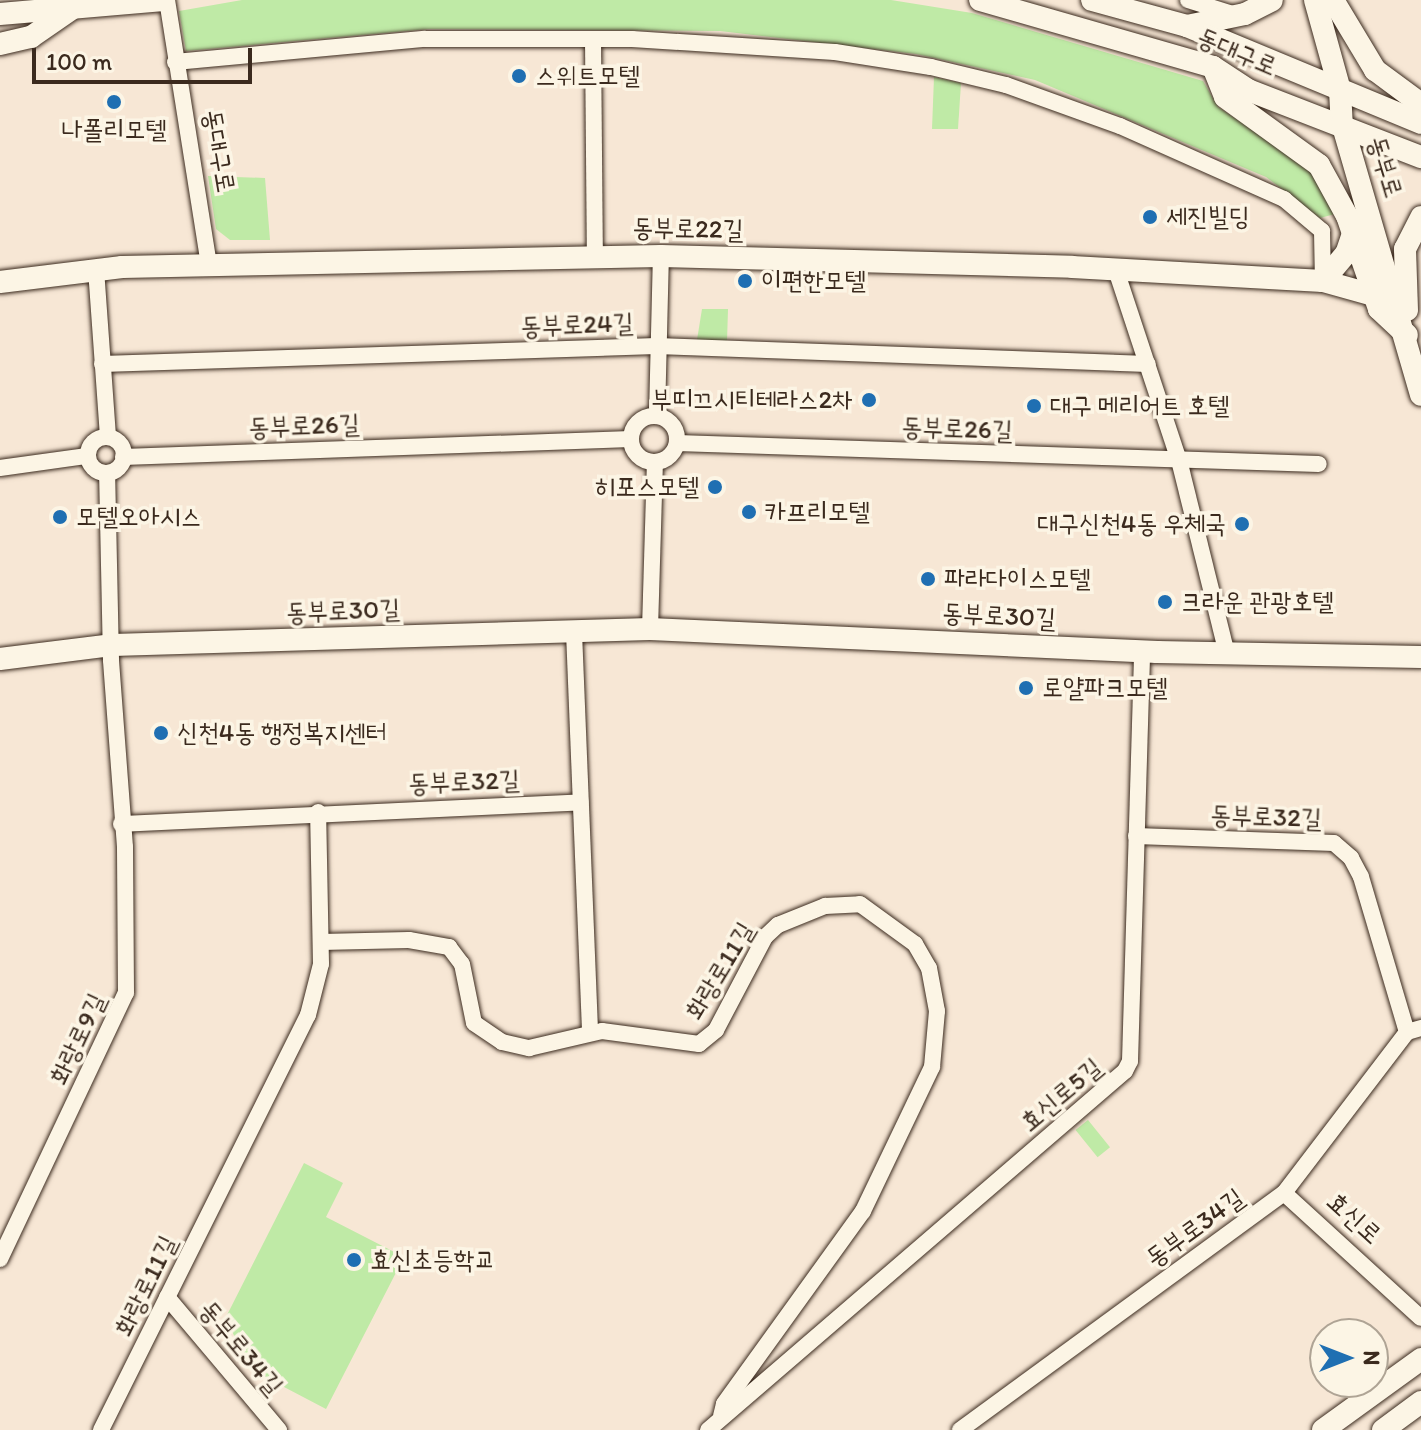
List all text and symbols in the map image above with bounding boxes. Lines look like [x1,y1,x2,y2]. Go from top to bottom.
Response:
street label: 동대구로 [1192,21,1282,83]
scale bar [36,32,256,82]
text: 100 m [46,47,112,76]
place label: 스위트모텔 [535,60,640,92]
marker: 스위트모텔 [510,67,528,85]
marker: 나폴리모텔 [105,93,123,111]
street label: 동대구로 [196,107,242,195]
place label: 나폴리모텔 [62,114,166,146]
street label: 동부로 [1361,132,1409,202]
place label: 세진빌딩 [1166,201,1250,233]
marker: 세진빌딩 [1141,208,1159,226]
street label: 동부로22길 [632,212,744,246]
place label: 이편한모텔 [761,265,866,297]
marker: 이편한모텔 [736,272,754,290]
street label: 동부로24길 [520,307,634,343]
place label: 부띠끄시티테라스2차 [651,384,853,416]
place label: 대구 메리어트 호텔 [1050,390,1229,422]
marker: 부띠끄시티테라스2차 [860,391,878,409]
marker: 대구 메리어트 호텔 [1025,397,1043,415]
street label: 동부로26길 [248,408,360,444]
street label: 동부로26길 [901,411,1013,447]
place label: 히포스모텔 [594,471,699,503]
marker: 히포스모텔 [706,478,724,496]
place label: 카프리모텔 [765,496,870,528]
place label: 모텔오아시스 [76,501,202,533]
marker: 카프리모텔 [740,503,758,521]
marker: 모텔오아시스 [51,508,69,526]
place label: 대구신천4동 우체국 [1037,508,1226,540]
marker: 대구신천4동 우체국 [1233,515,1251,533]
place label: 파라다이스모텔 [944,563,1090,595]
marker: 파라다이스모텔 [919,570,937,588]
place label: 크라운 관광호텔 [1181,586,1333,618]
street label: 동부로30길 [286,593,400,629]
marker: 크라운 관광호텔 [1156,593,1174,611]
street label: 동부로30길 [941,597,1057,635]
place label: 로얄파크모텔 [1042,672,1168,704]
marker: 로얄파크모텔 [1017,679,1035,697]
place label: 신천4동 행정복지센터 [177,717,387,749]
marker: 신천4동 행정복지센터 [152,724,170,742]
street label: 동부로32길 [408,764,520,800]
street label: 동부로32길 [1210,799,1322,835]
street label: 화랑로11길 [679,917,761,1025]
street label: 화랑로9길 [43,988,113,1090]
street label: 효신로5길 [1014,1052,1108,1138]
street label: 동부로34길 [1140,1182,1250,1274]
street label: 효신로 [1320,1185,1388,1251]
street label: 화랑로11길 [108,1231,184,1341]
place label: 효신초등학교 [370,1244,496,1276]
marker: 효신초등학교 [345,1251,363,1269]
street label: 동부로34길 [193,1295,289,1401]
north arrow [1309,1318,1389,1398]
text: N [1358,1351,1385,1365]

